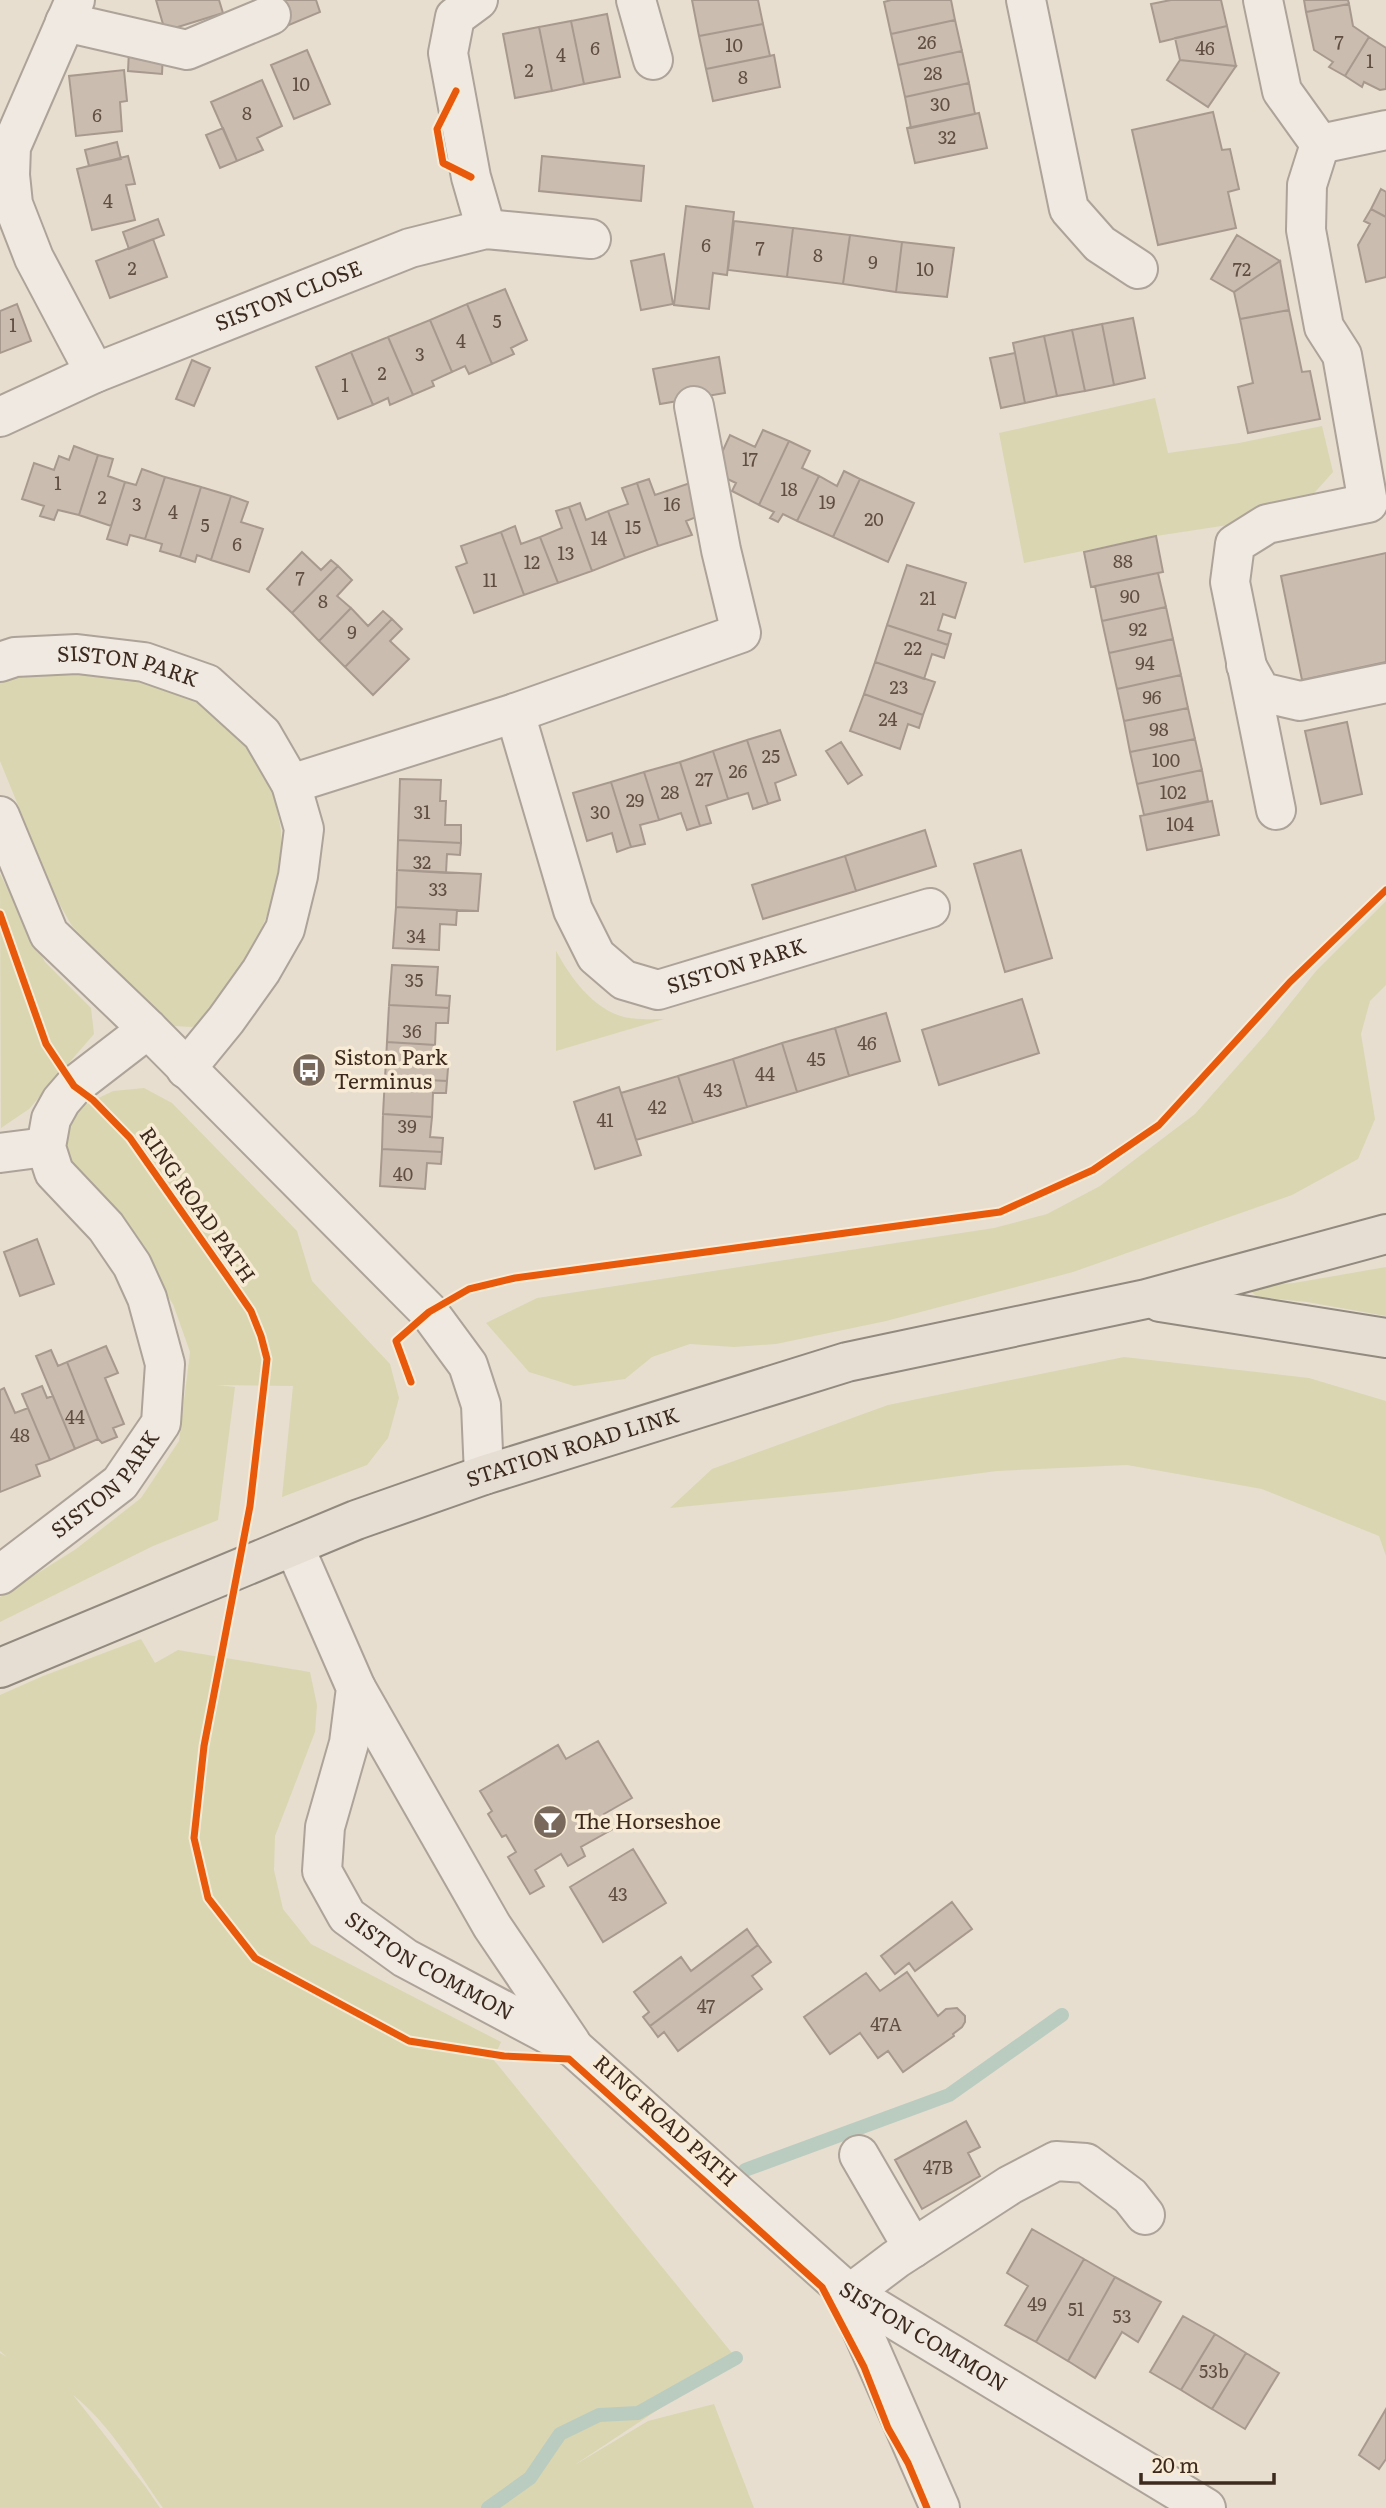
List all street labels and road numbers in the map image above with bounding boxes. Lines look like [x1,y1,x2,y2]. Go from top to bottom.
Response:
street label: SISTON CLOSE [209,251,366,337]
street label: SISTON PARK [56,636,204,693]
street label: SISTON PARK [662,928,809,1000]
street label: RING ROAD PATH [134,1119,265,1288]
street label: STATION ROAD LINK [461,1397,682,1493]
street label: SISTON PARK [43,1422,165,1544]
street label: SISTON COMMON [340,1902,520,2026]
street label: RING ROAD PATH [588,2046,745,2192]
street label: SISTON COMMON [835,2272,1015,2398]

